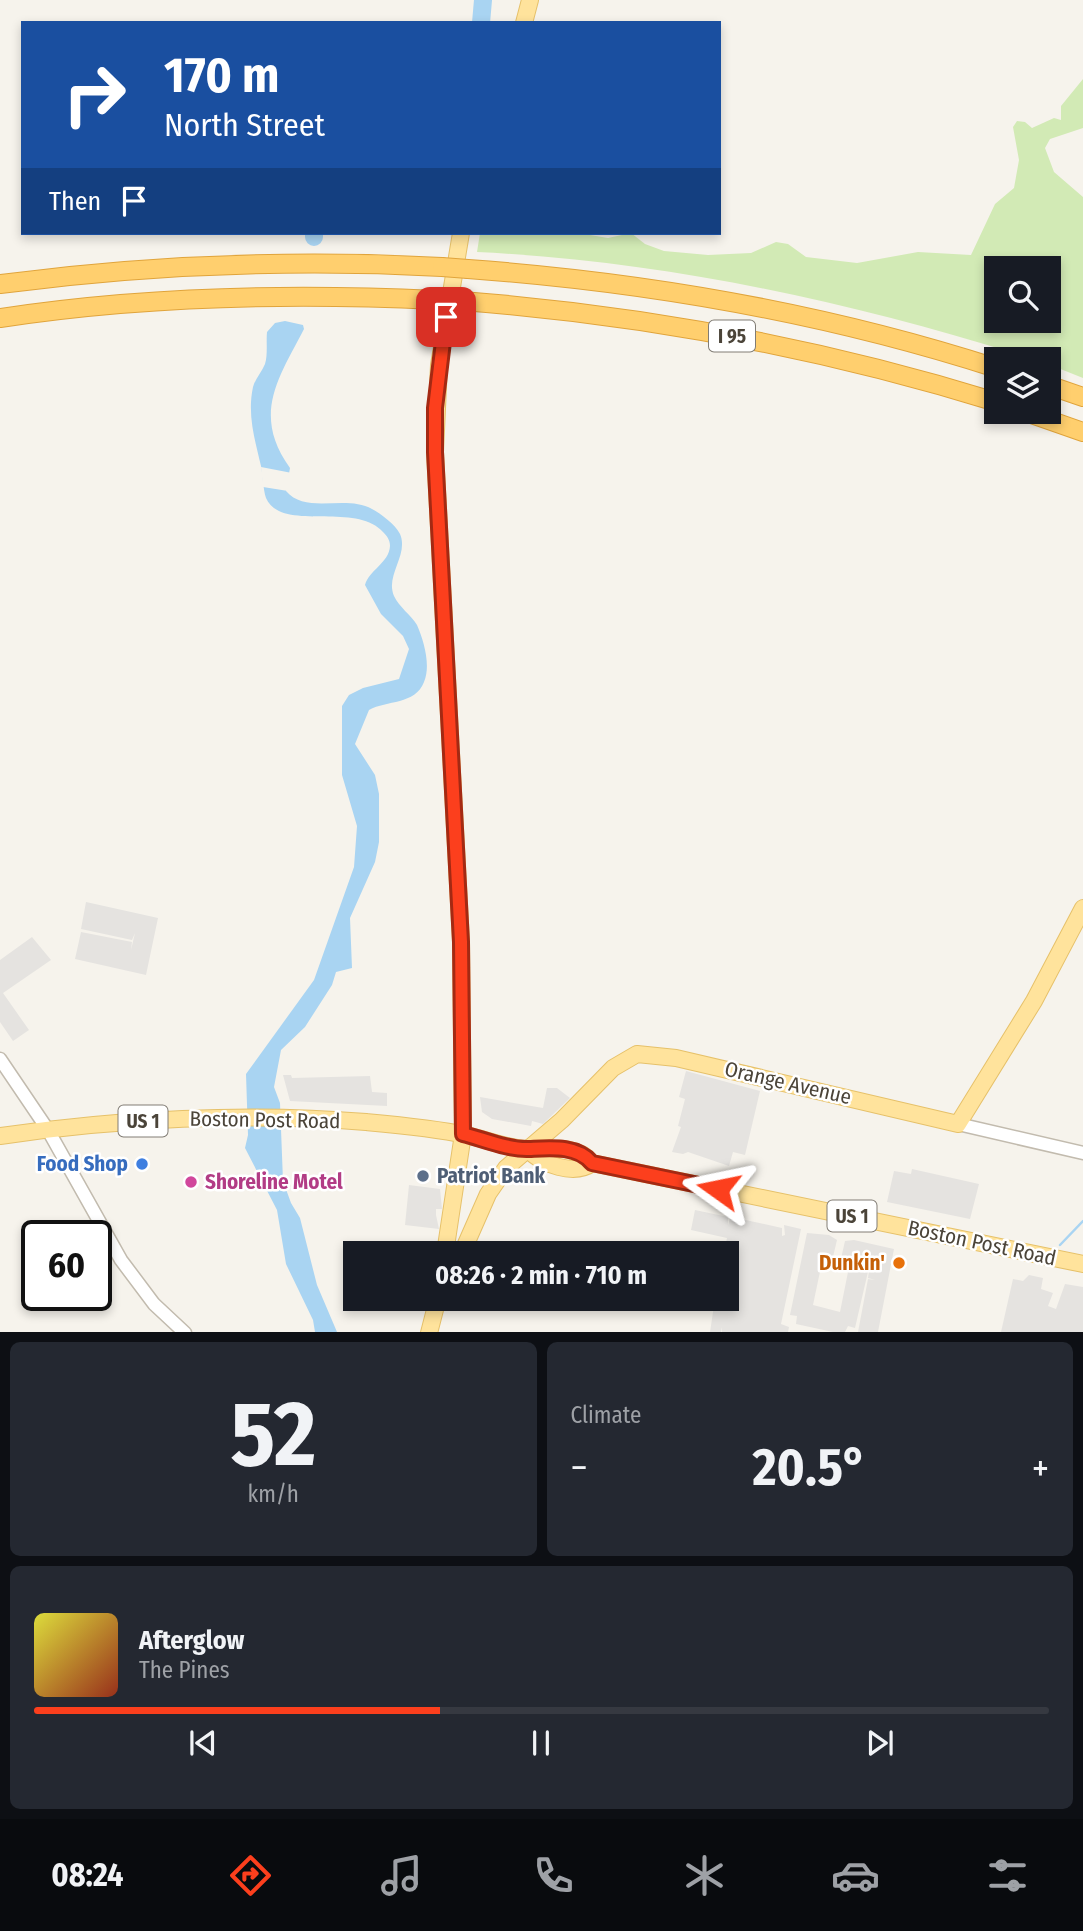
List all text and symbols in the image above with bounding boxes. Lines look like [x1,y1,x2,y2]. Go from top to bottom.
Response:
text: 170 m [164,46,280,105]
icon: right [49,49,140,140]
text: North Street [164,106,325,144]
icon: arrive [115,182,153,220]
text: Then [49,186,101,217]
map controls [984,256,1061,424]
button: search [984,256,1061,333]
pin [416,287,476,347]
icon: arrive [427,298,465,336]
road number: I 95 [709,320,755,352]
button: layers [984,347,1061,424]
street label: Orange Avenue [722,1056,854,1110]
road number: US 1 [118,1106,168,1136]
street label: Boston Post Road [189,1106,341,1134]
place label: Food Shop [37,1151,128,1177]
position arrow [681,1152,755,1226]
marker: Food Shop [134,1156,150,1172]
place label: Patriot Bank [437,1163,546,1189]
marker: Patriot Bank [415,1168,431,1184]
place label: Shoreline Motel [205,1169,343,1195]
marker: Shoreline Motel [183,1174,199,1190]
road number: US 1 [828,1200,876,1232]
street label: Boston Post Road [906,1215,1058,1271]
speed limit sign: 60 [21,1220,112,1311]
place label: Dunkin' [819,1250,885,1276]
marker: Dunkin' [891,1255,907,1271]
text: 08:26 · 2 min · 710 m [435,1260,647,1291]
text: 52 [230,1380,316,1489]
text: Climate [571,1401,641,1429]
text: 20.5° [753,1436,867,1499]
text: − [571,1445,588,1491]
text: + [1032,1445,1049,1491]
text: km/h [248,1480,299,1508]
text: Afterglow [139,1625,244,1656]
text: The Pines [139,1656,230,1684]
icon: previous [184,1724,222,1762]
icon: pause [522,1724,560,1762]
icon: next [861,1724,899,1762]
icon: directions [226,1851,275,1900]
icon: music [377,1851,426,1900]
icon: phone [529,1851,578,1900]
icon: climate [680,1851,729,1900]
icon: car [831,1851,880,1900]
icon: filters [983,1851,1032,1900]
text: 08:24 [51,1856,124,1894]

